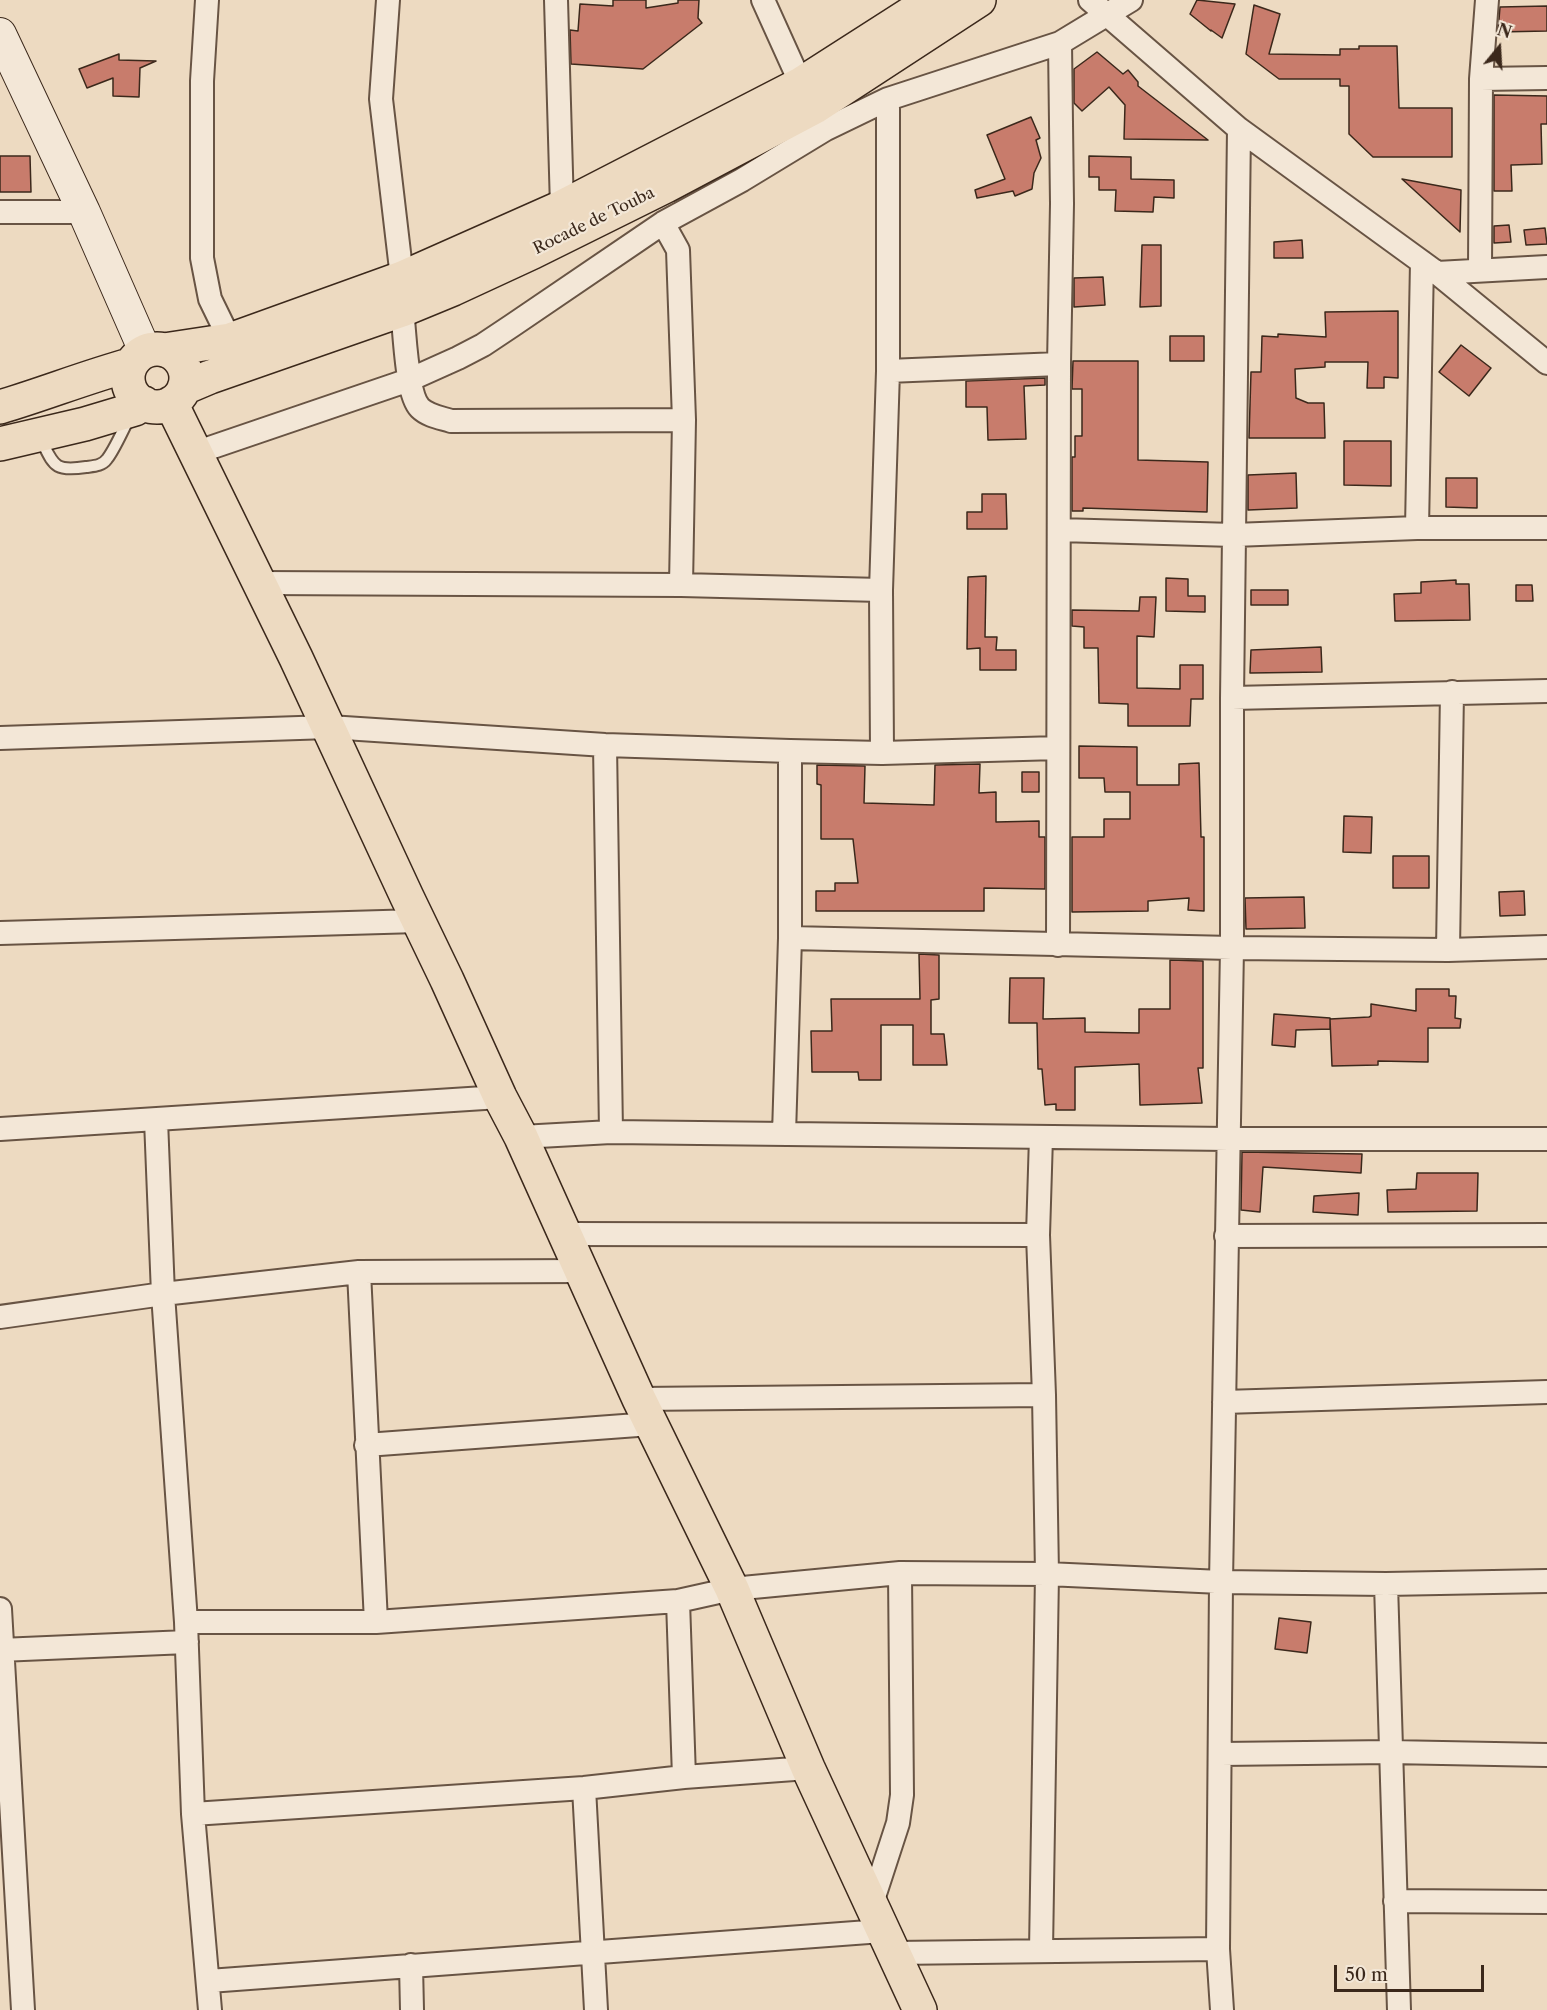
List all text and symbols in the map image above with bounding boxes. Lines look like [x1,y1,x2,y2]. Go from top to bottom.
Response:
north arrow [1469,18,1529,78]
text: N [1495,19,1514,43]
street label: Rocade de Touba [530,183,658,259]
scale bar [1337,1953,1487,1991]
text: 50 m [1345,1964,1388,1986]

